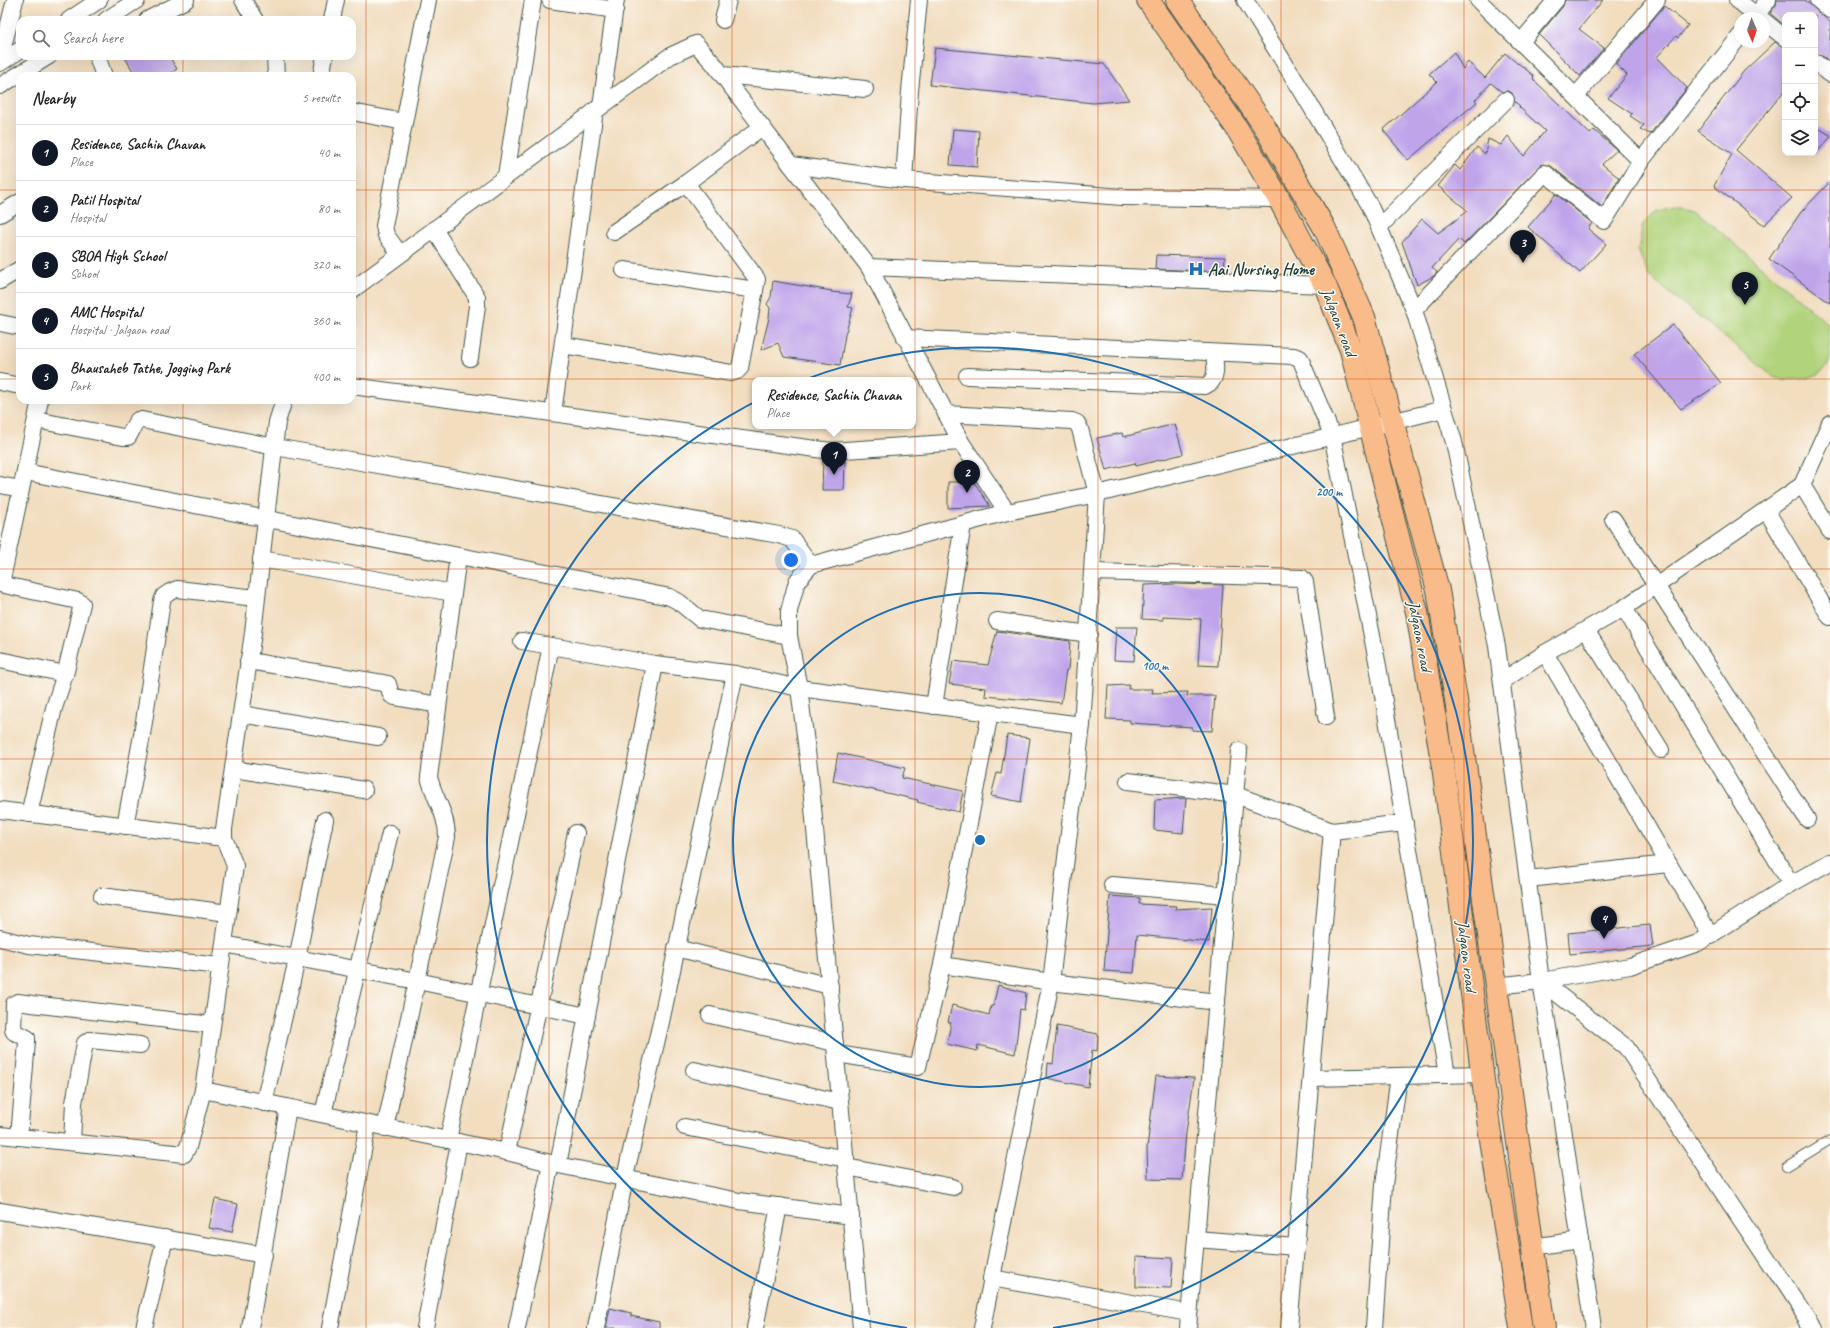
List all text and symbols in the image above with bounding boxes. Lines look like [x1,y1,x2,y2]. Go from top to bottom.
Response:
north arrow [1734,12,1770,48]
map controls [1782,12,1818,156]
button: + [1782,12,1818,48]
search box [16,16,356,60]
icon: search [30,27,52,49]
text: Search here [62,29,123,48]
button: − [1782,48,1818,84]
button: locate [1782,84,1818,120]
text: Nearby [32,88,75,109]
text: 5 results [302,90,340,106]
button: layers [1782,120,1818,156]
text: Residence, Sachin Chavan [70,135,205,154]
text: 1 [42,145,48,161]
text: 40 m [318,145,340,161]
text: Place [70,154,93,170]
text: Patil Hospital [70,191,139,210]
text: 2 [42,201,48,217]
text: 80 m [318,201,340,217]
text: Hospital [70,210,106,226]
pin: 3 [1510,230,1536,263]
text: SBOA High School [70,247,165,266]
text: 3 [42,257,48,273]
text: 320 m [312,257,340,273]
place label: Aai Nursing Home [1208,259,1315,280]
hospital icon: Aai Nursing Home [1187,260,1205,278]
text: School [70,266,98,282]
pin: 5 [1732,272,1758,305]
street label: Jalgaon road [1316,284,1363,362]
text: AMC Hospital [70,303,142,322]
text: 4 [42,313,48,329]
text: 360 m [312,313,340,329]
text: Hospital · Jalgaon road [70,322,169,338]
text: Bhausaheb Tathe, Jogging Park [70,359,230,378]
text: 5 [42,369,48,385]
text: 400 m [312,369,340,385]
popup [752,377,916,429]
text: Park [70,378,91,394]
text: Residence, Sachin Chavan [766,386,902,405]
text: Place [766,405,789,421]
pin: 1 [821,442,847,475]
pin: 2 [954,460,980,493]
text: 200 m [1316,484,1343,500]
your location [781,550,801,570]
street label: Jalgaon road [1403,598,1438,676]
text: 100 m [1142,658,1169,674]
centre of rings [973,833,987,847]
pin: 4 [1591,906,1617,939]
street label: Jalgaon road [1452,918,1482,996]

